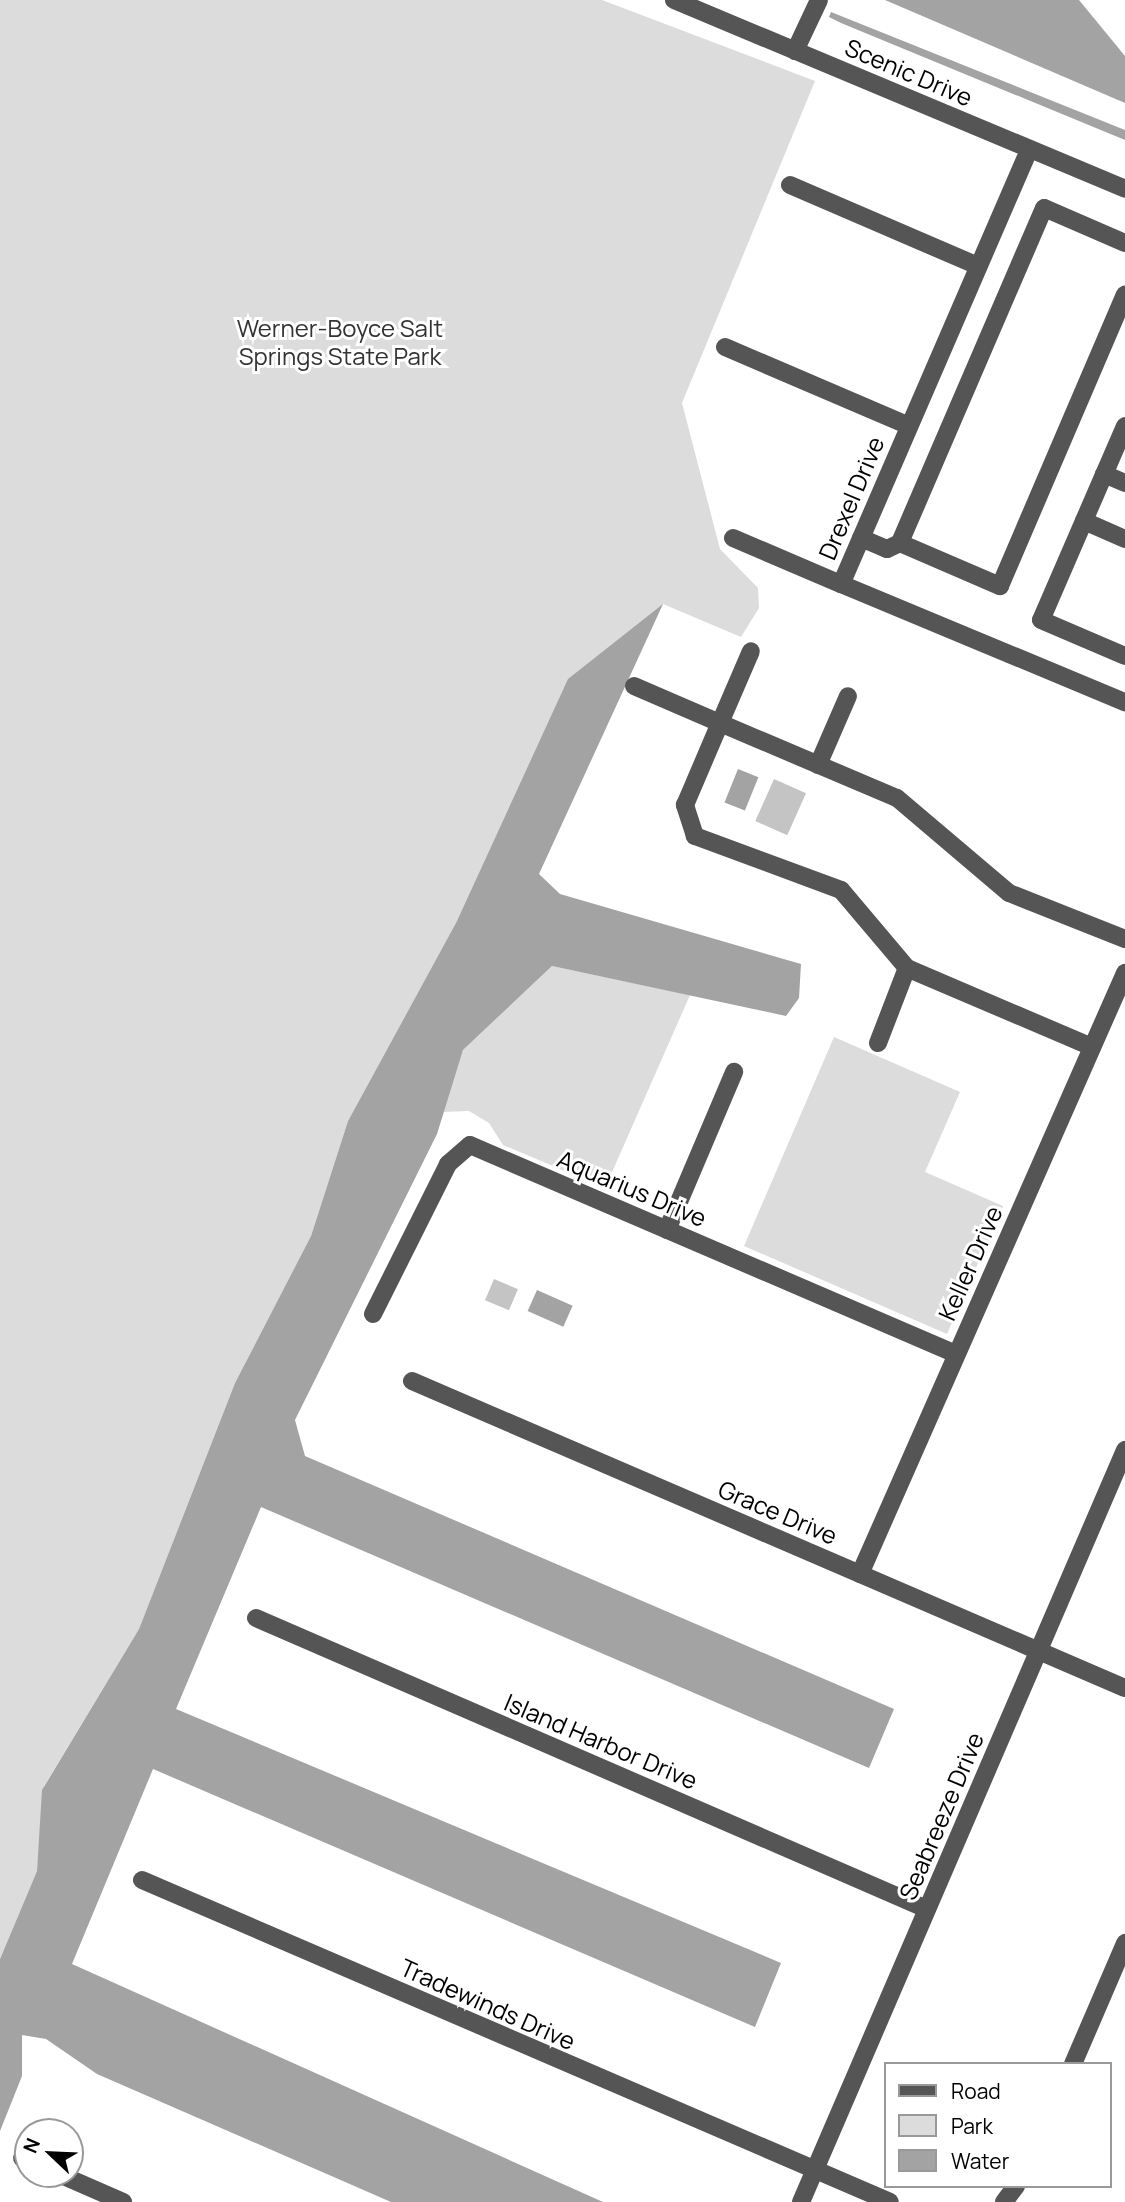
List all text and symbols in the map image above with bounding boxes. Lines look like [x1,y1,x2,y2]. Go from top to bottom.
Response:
street label: Scenic Drive [841,32,977,112]
park label: Werner-Boyce Salt Springs State Park [237,314,443,370]
street label: Drexel Drive [812,432,890,564]
street label: Aquarius Drive [553,1144,711,1232]
street label: Keller Drive [932,1201,1008,1325]
street label: Grace Drive [714,1474,842,1550]
street label: Island Harbor Drive [500,1687,702,1795]
street label: Seabreeze Drive [893,1728,989,1904]
street label: Tradewinds Drive [396,1953,580,2055]
legend [884,2062,1111,2188]
text: Road [951,2077,1001,2105]
text: Park [951,2112,993,2140]
north arrow [14,2118,84,2188]
text: N [17,2134,46,2157]
text: Water [951,2147,1009,2175]

